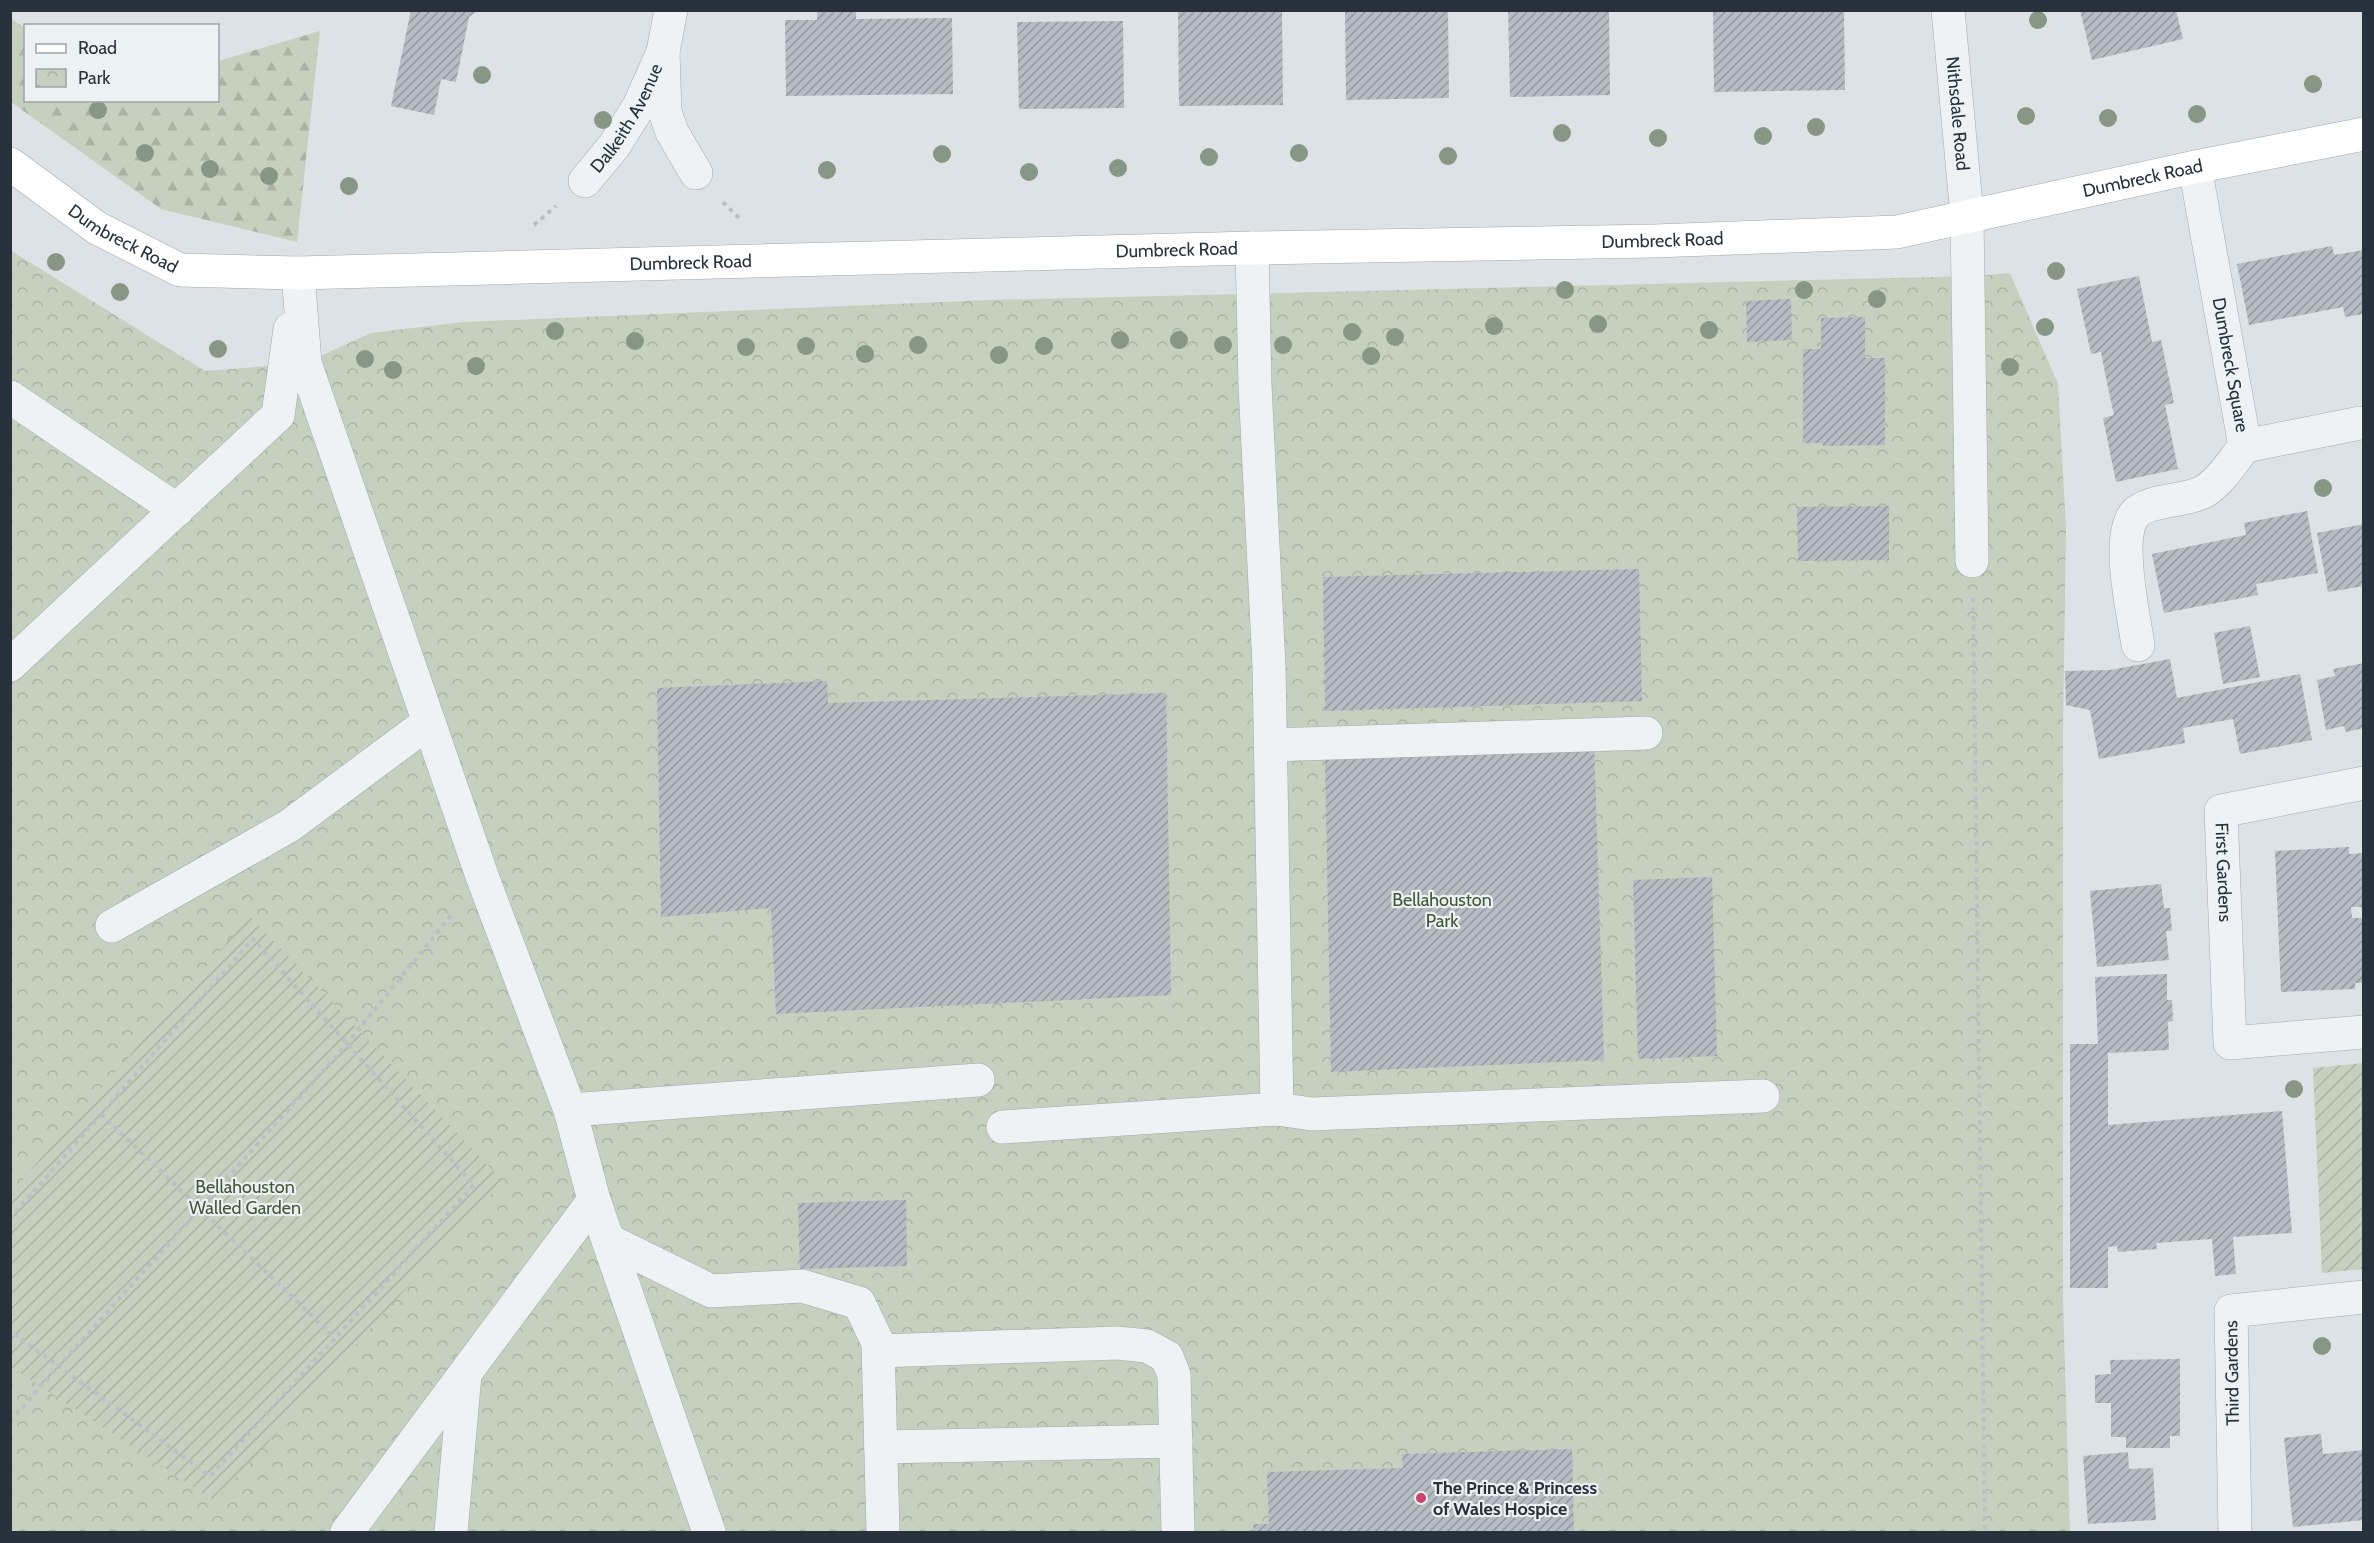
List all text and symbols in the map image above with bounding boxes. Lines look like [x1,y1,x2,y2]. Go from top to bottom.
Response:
legend [24,24,219,102]
text: Road [78,37,117,59]
street label: Nithsdale Road [1941,55,1974,172]
street label: Dalkeith Avenue [586,60,667,177]
text: Park [78,67,111,89]
street label: Dumbreck Road [2081,155,2204,202]
street label: Dumbreck Road [64,199,182,278]
street label: Dumbreck Road [1601,227,1724,253]
street label: Dumbreck Road [1115,237,1238,263]
street label: Dumbreck Road [629,250,752,275]
street label: Dumbreck Square [2208,296,2253,434]
street label: First Gardens [2210,822,2236,922]
park label: Bellahouston Park [1392,889,1492,932]
park label: Bellahouston Walled Garden [189,1176,301,1219]
street label: Third Gardens [2220,1320,2244,1426]
place label: The Prince & Princess of Wales Hospice [1433,1477,1597,1520]
marker: The Prince & Princess of Wales Hospice [1414,1491,1428,1505]

